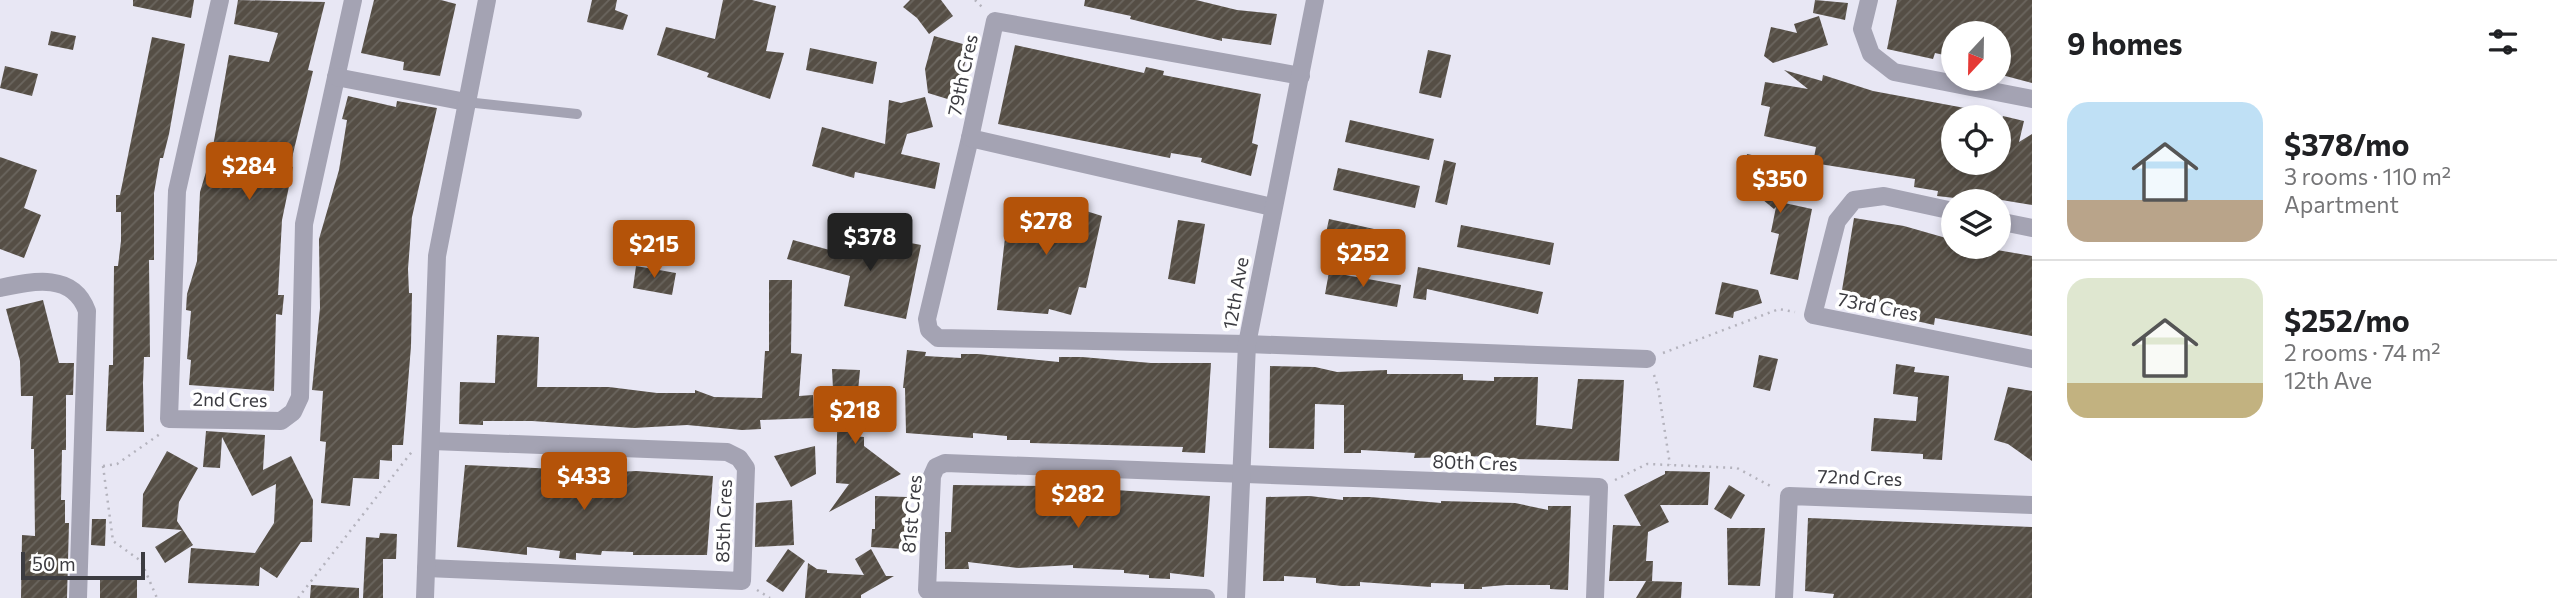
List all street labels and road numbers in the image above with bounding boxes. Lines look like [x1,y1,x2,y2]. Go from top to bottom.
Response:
street label: 79th Cres [942,32,982,118]
street label: 12th Ave [1217,255,1253,331]
street label: 73rd Cres [1836,287,1920,325]
street label: 2nd Cres [192,387,268,411]
street label: 80th Cres [1432,449,1518,475]
street label: 72nd Cres [1817,464,1903,490]
street label: 81st Cres [896,474,926,554]
street label: 85th Cres [710,479,736,563]

